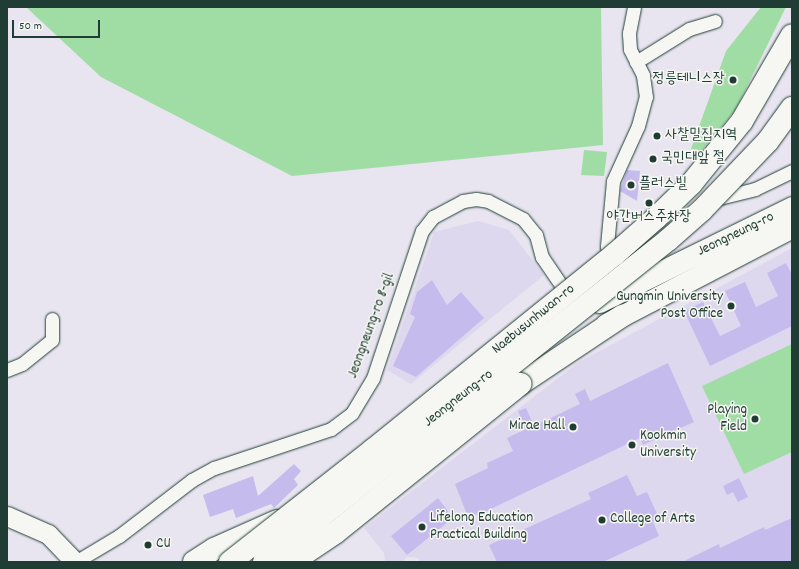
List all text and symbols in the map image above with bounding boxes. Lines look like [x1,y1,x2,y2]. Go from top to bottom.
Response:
scale bar [14,12,102,38]
text: 50 m [19,18,42,35]
place label: 정릉테니스장 [653,71,725,89]
marker: 정릉테니스장 [728,75,738,85]
place label: 사찰밀집지역 [665,127,737,145]
marker: 사찰밀집지역 [652,131,662,141]
place label: 국민대앞 절 [661,150,725,168]
marker: 국민대앞 절 [648,154,658,164]
place label: 플러스빌 [639,176,687,194]
marker: 플러스빌 [626,180,636,190]
marker: 야간버스주차장 [644,198,654,208]
place label: 야간버스주차장 [607,209,691,227]
street label: Jeongneung-ro [695,209,777,261]
street label: Jeongneung-ro 8-gil [345,271,399,381]
street label: Naebusunhwan-ro [489,281,579,359]
place label: Gungmin University Post Office [616,288,723,323]
marker: Gungmin University Post Office [726,301,736,311]
street label: Jeongneung-ro [421,366,497,432]
place label: Playing Field [707,401,747,436]
marker: Playing Field [750,414,760,424]
place label: Mirae Hall [509,418,565,436]
marker: Mirae Hall [568,422,578,432]
place label: Kookmin University [640,427,696,462]
marker: Kookmin University [627,440,637,450]
place label: Lifelong Education Practical Building [430,509,533,544]
place label: College of Arts [610,511,695,529]
marker: College of Arts [597,515,607,525]
marker: Lifelong Education Practical Building [417,522,427,532]
place label: CU [156,536,171,554]
marker: CU [143,540,153,550]

